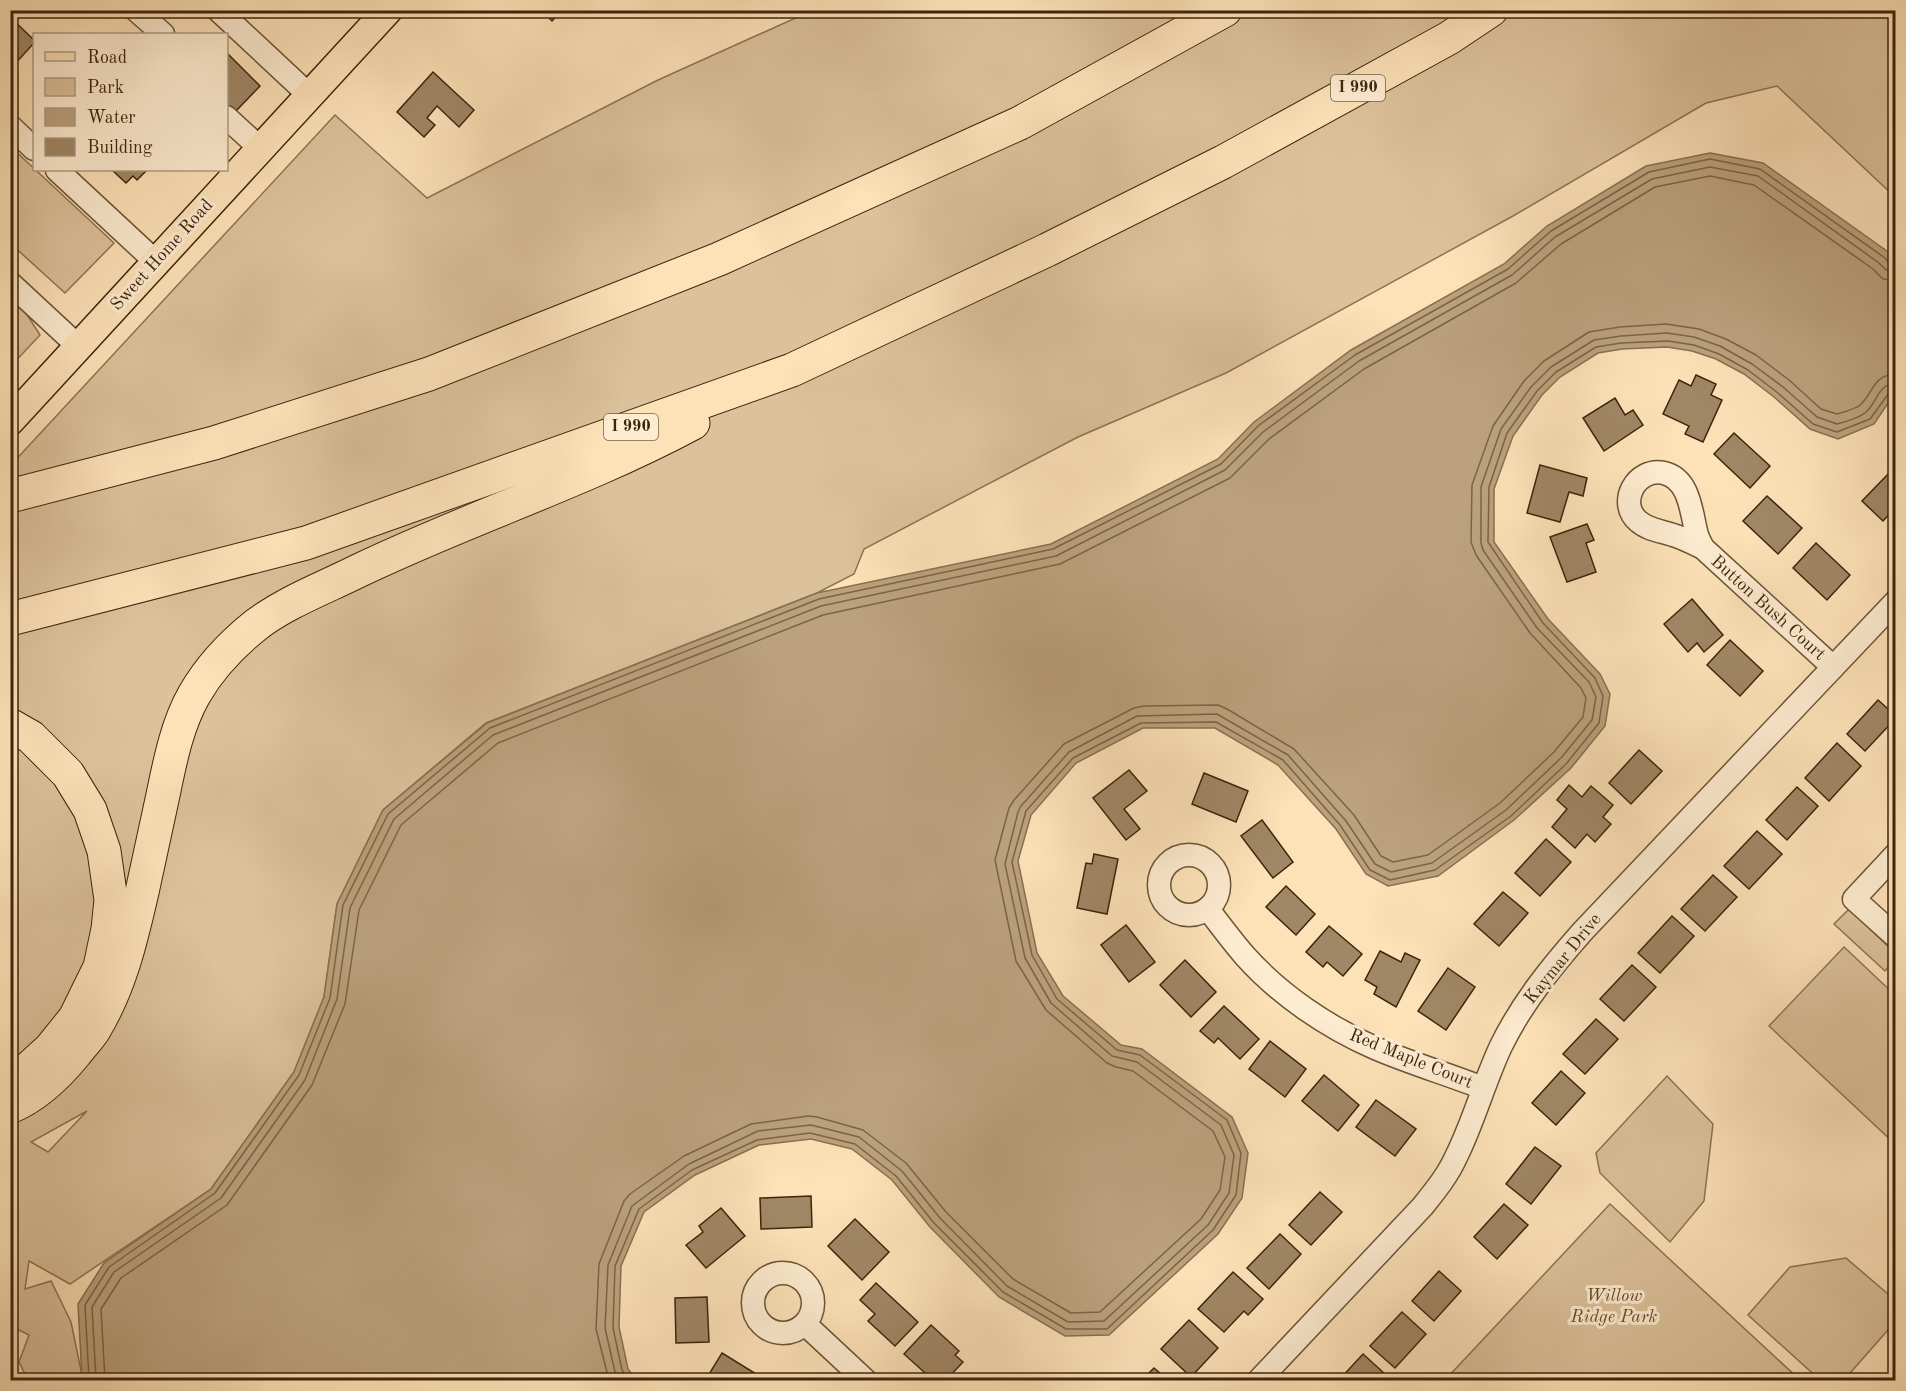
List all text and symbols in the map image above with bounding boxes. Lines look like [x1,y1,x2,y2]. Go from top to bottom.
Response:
legend [33,33,228,171]
text: Road [87,49,127,67]
road number: I 990 [1331,75,1385,101]
text: Park [87,79,124,97]
text: Water [87,109,136,127]
text: Building [87,139,153,157]
street label: Sweet Home Road [107,196,217,314]
road number: I 990 [604,414,658,440]
street label: Button Bush Court [1707,552,1829,664]
street label: Kaymar Drive [1521,910,1605,1008]
street label: Red Maple Court [1347,1026,1475,1092]
park label: Willow Ridge Park [1570,1287,1658,1326]

